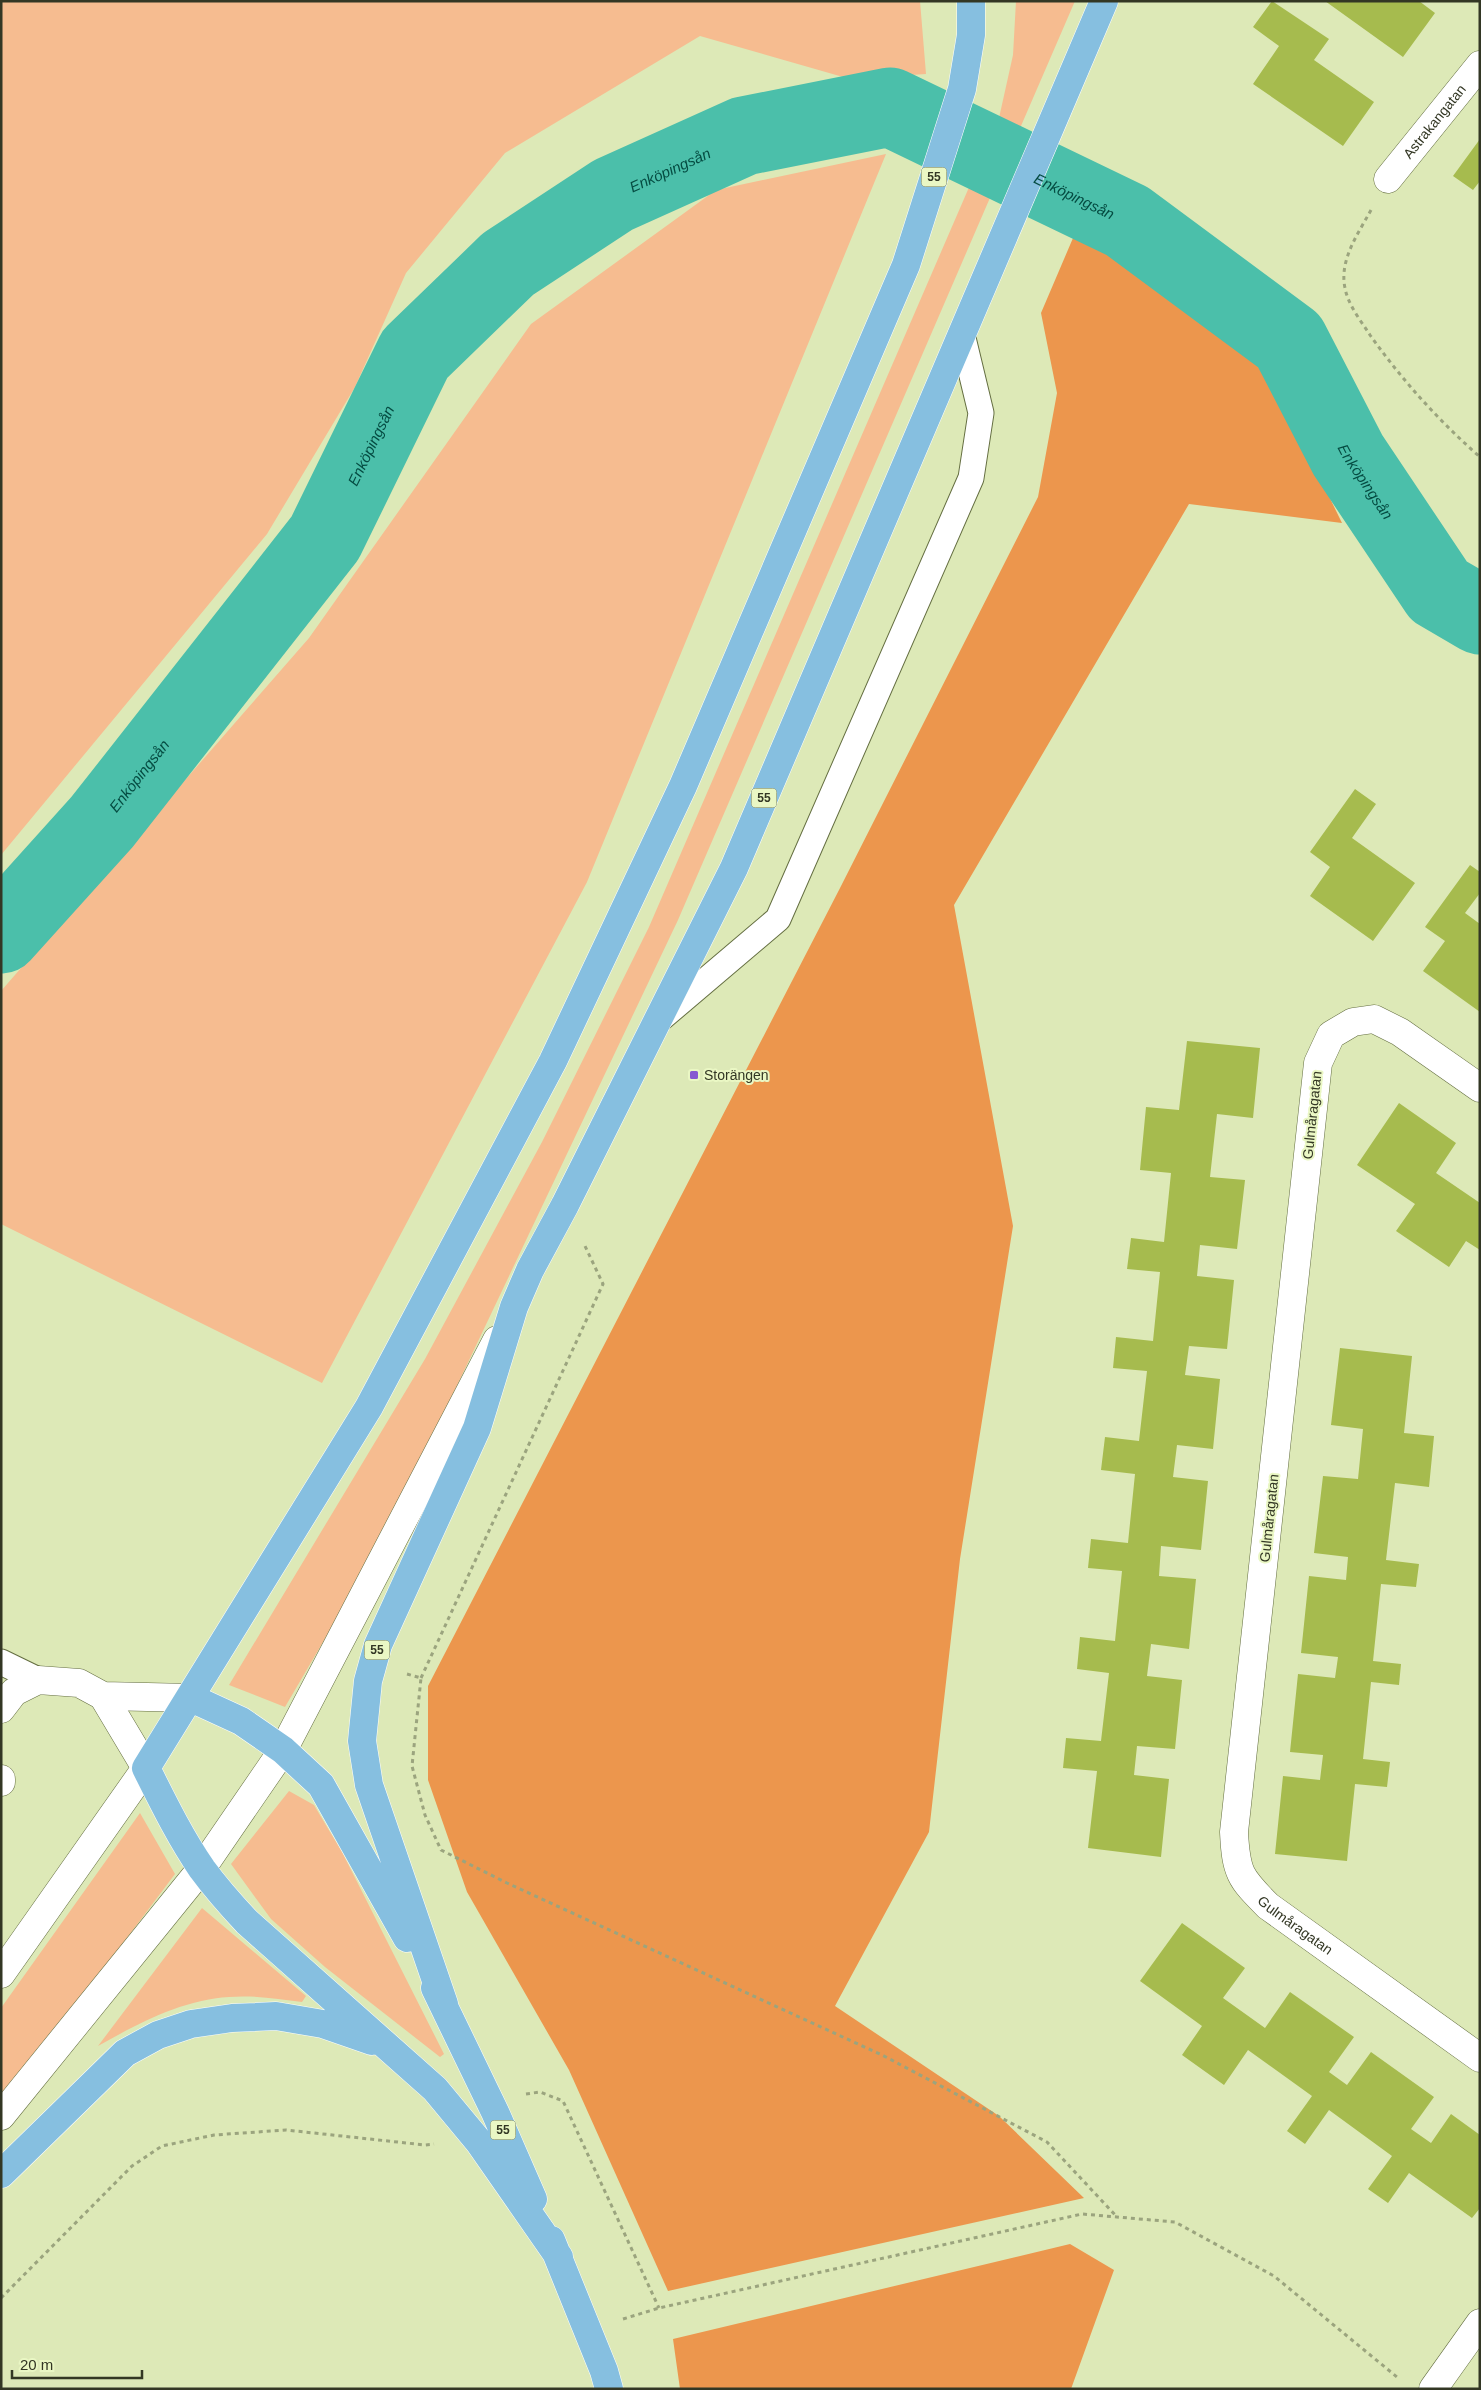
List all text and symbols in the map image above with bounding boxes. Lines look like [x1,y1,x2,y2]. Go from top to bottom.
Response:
street label: Astrakangatan [1400,81,1469,162]
water label: Enköpingsån [627,144,713,195]
road number: 55 [922,168,946,186]
water label: Enköpingsån [1032,169,1117,222]
water label: Enköpingsån [344,403,397,488]
water label: Enköpingsån [1335,441,1397,522]
water label: Enköpingsån [105,736,172,815]
road number: 55 [752,788,776,808]
place label: Storängen [704,1067,769,1083]
marker: Storängen [688,1069,700,1081]
street label: Gulmåragatan [1299,1070,1325,1160]
street label: Gulmåragatan [1256,1473,1282,1563]
road number: 55 [364,1640,390,1660]
street label: Gulmåragatan [1254,1892,1336,1958]
road number: 55 [490,2120,516,2140]
scale bar [12,2348,142,2380]
text: 20 m [20,2356,53,2373]

